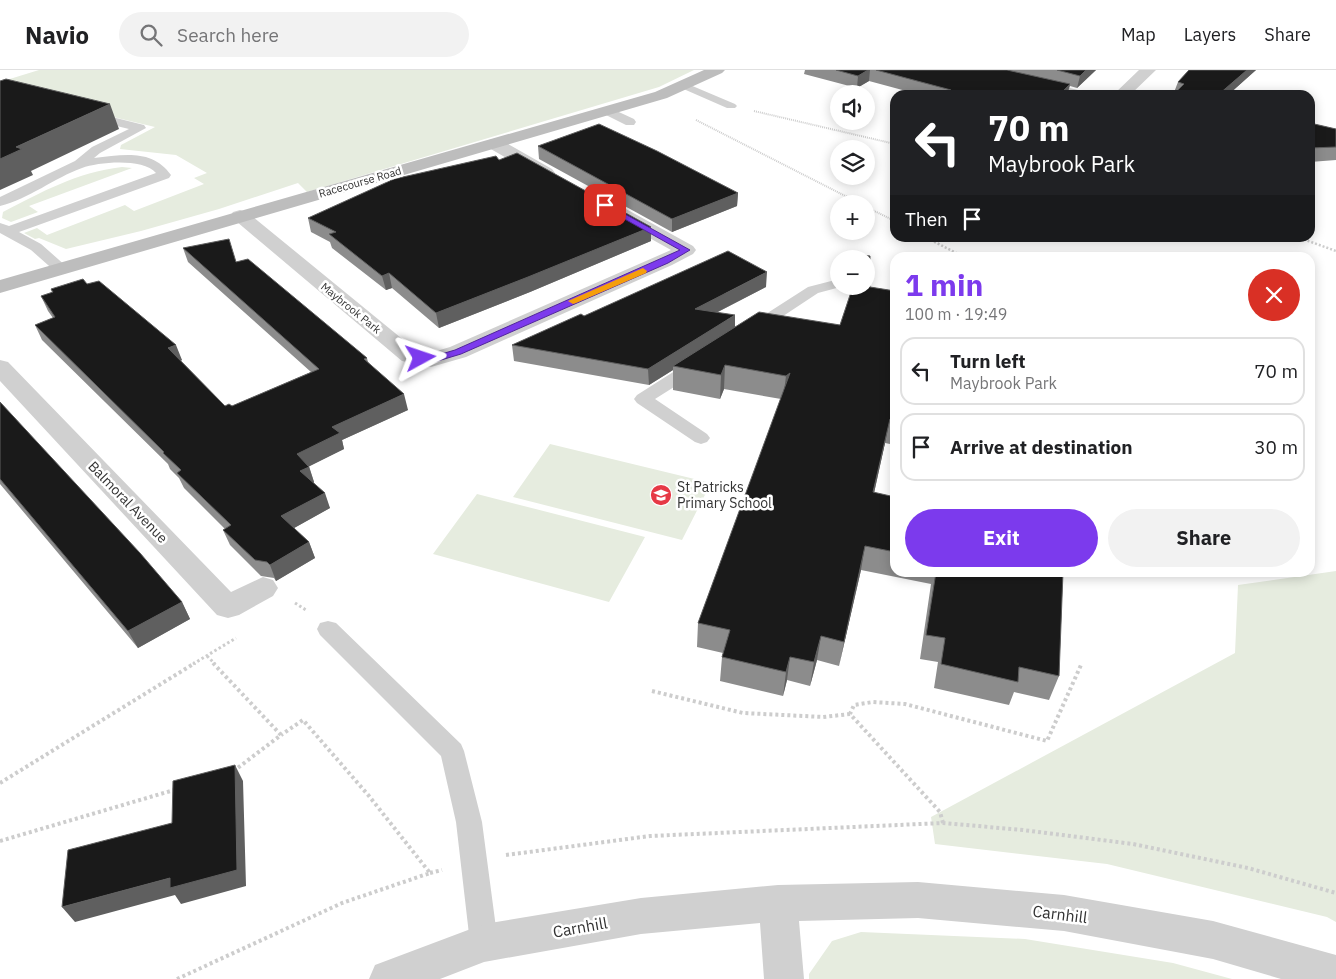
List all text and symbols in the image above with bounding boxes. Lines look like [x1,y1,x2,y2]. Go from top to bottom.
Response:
search box [119,12,469,57]
text: Navio [25,19,89,51]
icon: search [137,21,165,49]
text: Search here [177,23,279,47]
text: Map [1121,23,1156,46]
text: Layers [1184,23,1236,46]
text: Share [1264,23,1311,46]
map controls [830,85,875,295]
button: sound [830,85,875,130]
text: 70 m [988,105,1070,151]
icon: left [905,110,970,175]
button: layers [830,140,875,185]
text: Maybrook Park [988,149,1135,178]
street label: Racecourse Road [317,163,403,201]
pin [584,184,626,226]
icon: arrive [591,191,619,219]
button: + [830,195,875,240]
icon: arrive [958,205,986,233]
text: Then [905,207,948,231]
button: − [830,250,875,295]
text: 1 min [905,265,983,304]
button: close [1248,269,1300,321]
street label: Maybrook Park [318,279,384,337]
text: 100 m · 19:49 [905,304,1007,324]
position arrow [394,331,446,383]
text: Turn left [950,349,1026,373]
icon: left [907,357,935,385]
text: 70 m [1254,359,1298,383]
text: Maybrook Park [950,373,1057,393]
icon: arrive [907,433,935,461]
text: Arrive at destination [950,435,1133,459]
text: 30 m [1254,435,1298,459]
street label: Balmoral Avenue [84,457,172,547]
place label: St Patricks Primary School [677,478,772,512]
school or university icon: St Patricks Primary School [649,483,673,507]
button: Exit [905,509,1098,567]
button: Share [1108,509,1300,567]
street label: Carnhill [1031,901,1089,927]
street label: Carnhill [551,912,609,942]

